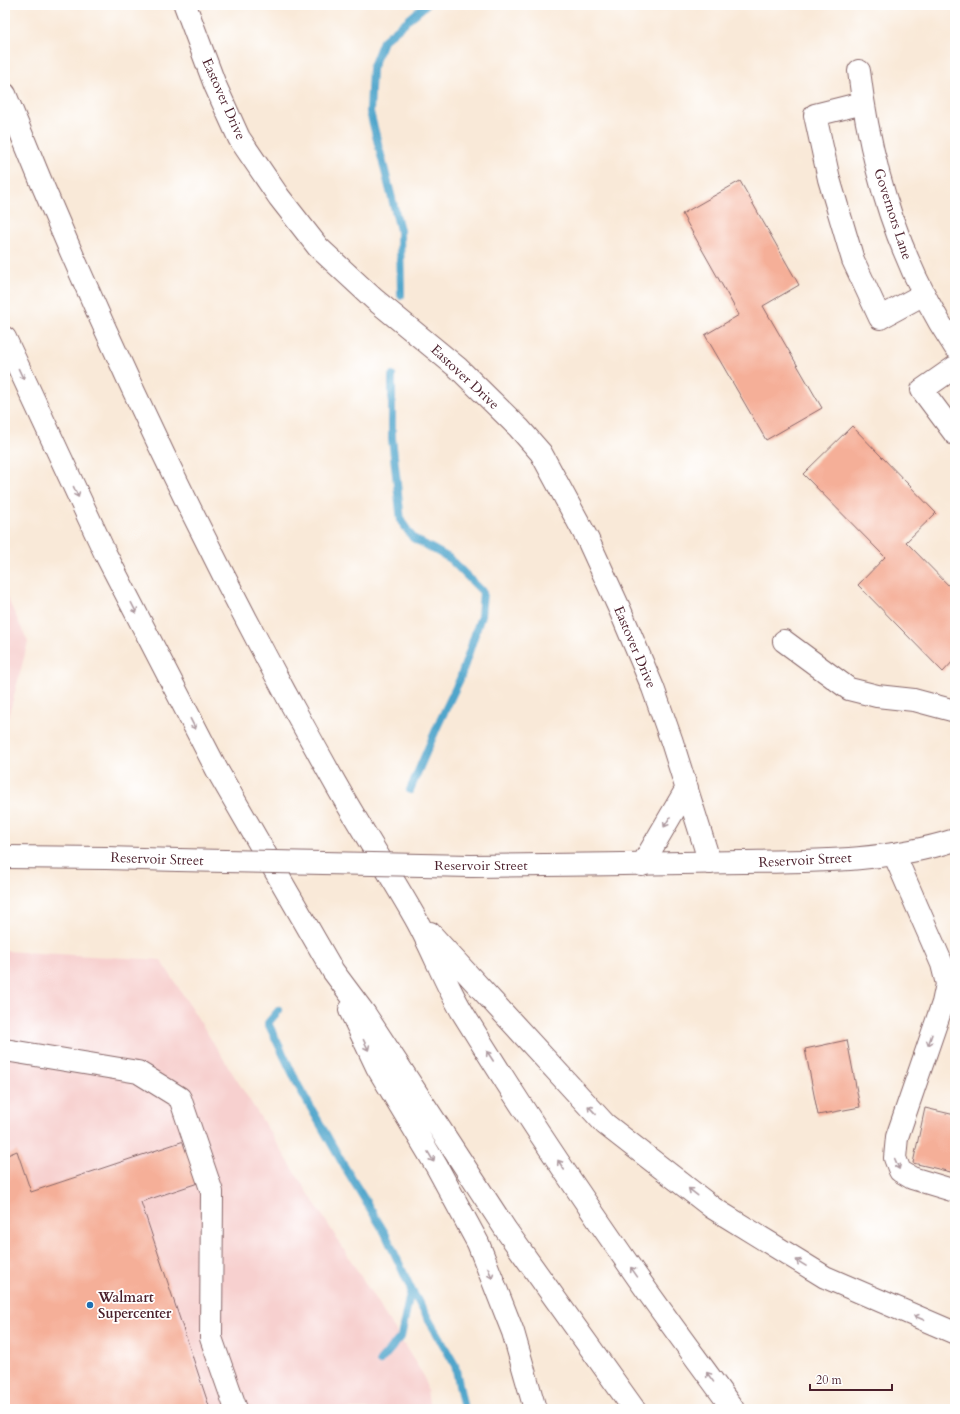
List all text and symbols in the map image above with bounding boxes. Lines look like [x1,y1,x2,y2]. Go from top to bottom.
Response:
street label: Eastover Drive [198,55,250,143]
street label: Governors Lane [869,166,917,262]
street label: Eastover Drive [427,340,503,414]
one-way arrow [18,368,25,380]
one-way arrow [73,485,80,497]
one-way arrow [131,602,138,614]
street label: Eastover Drive [609,603,661,691]
one-way arrow [190,717,198,729]
one-way arrow [663,816,671,828]
street label: Reservoir Street [110,848,205,870]
street label: Reservoir Street [758,848,853,872]
street label: Reservoir Street [434,856,528,875]
one-way arrow [926,1034,934,1046]
one-way arrow [363,1039,370,1051]
one-way arrow [486,1050,494,1062]
one-way arrow [588,1105,597,1115]
one-way arrow [428,1151,436,1163]
one-way arrow [894,1157,902,1169]
one-way arrow [557,1160,565,1171]
one-way arrow [687,1188,698,1197]
one-way arrow [796,1259,807,1267]
one-way arrow [487,1267,495,1279]
one-way arrow [630,1267,638,1278]
place label: Walmart Supercenter [97,1288,172,1323]
marker: Walmart Supercenter [85,1300,95,1310]
one-way arrow [914,1314,926,1321]
scale bar [810,1366,892,1392]
one-way arrow [706,1372,715,1383]
text: 20 m [816,1372,843,1388]

